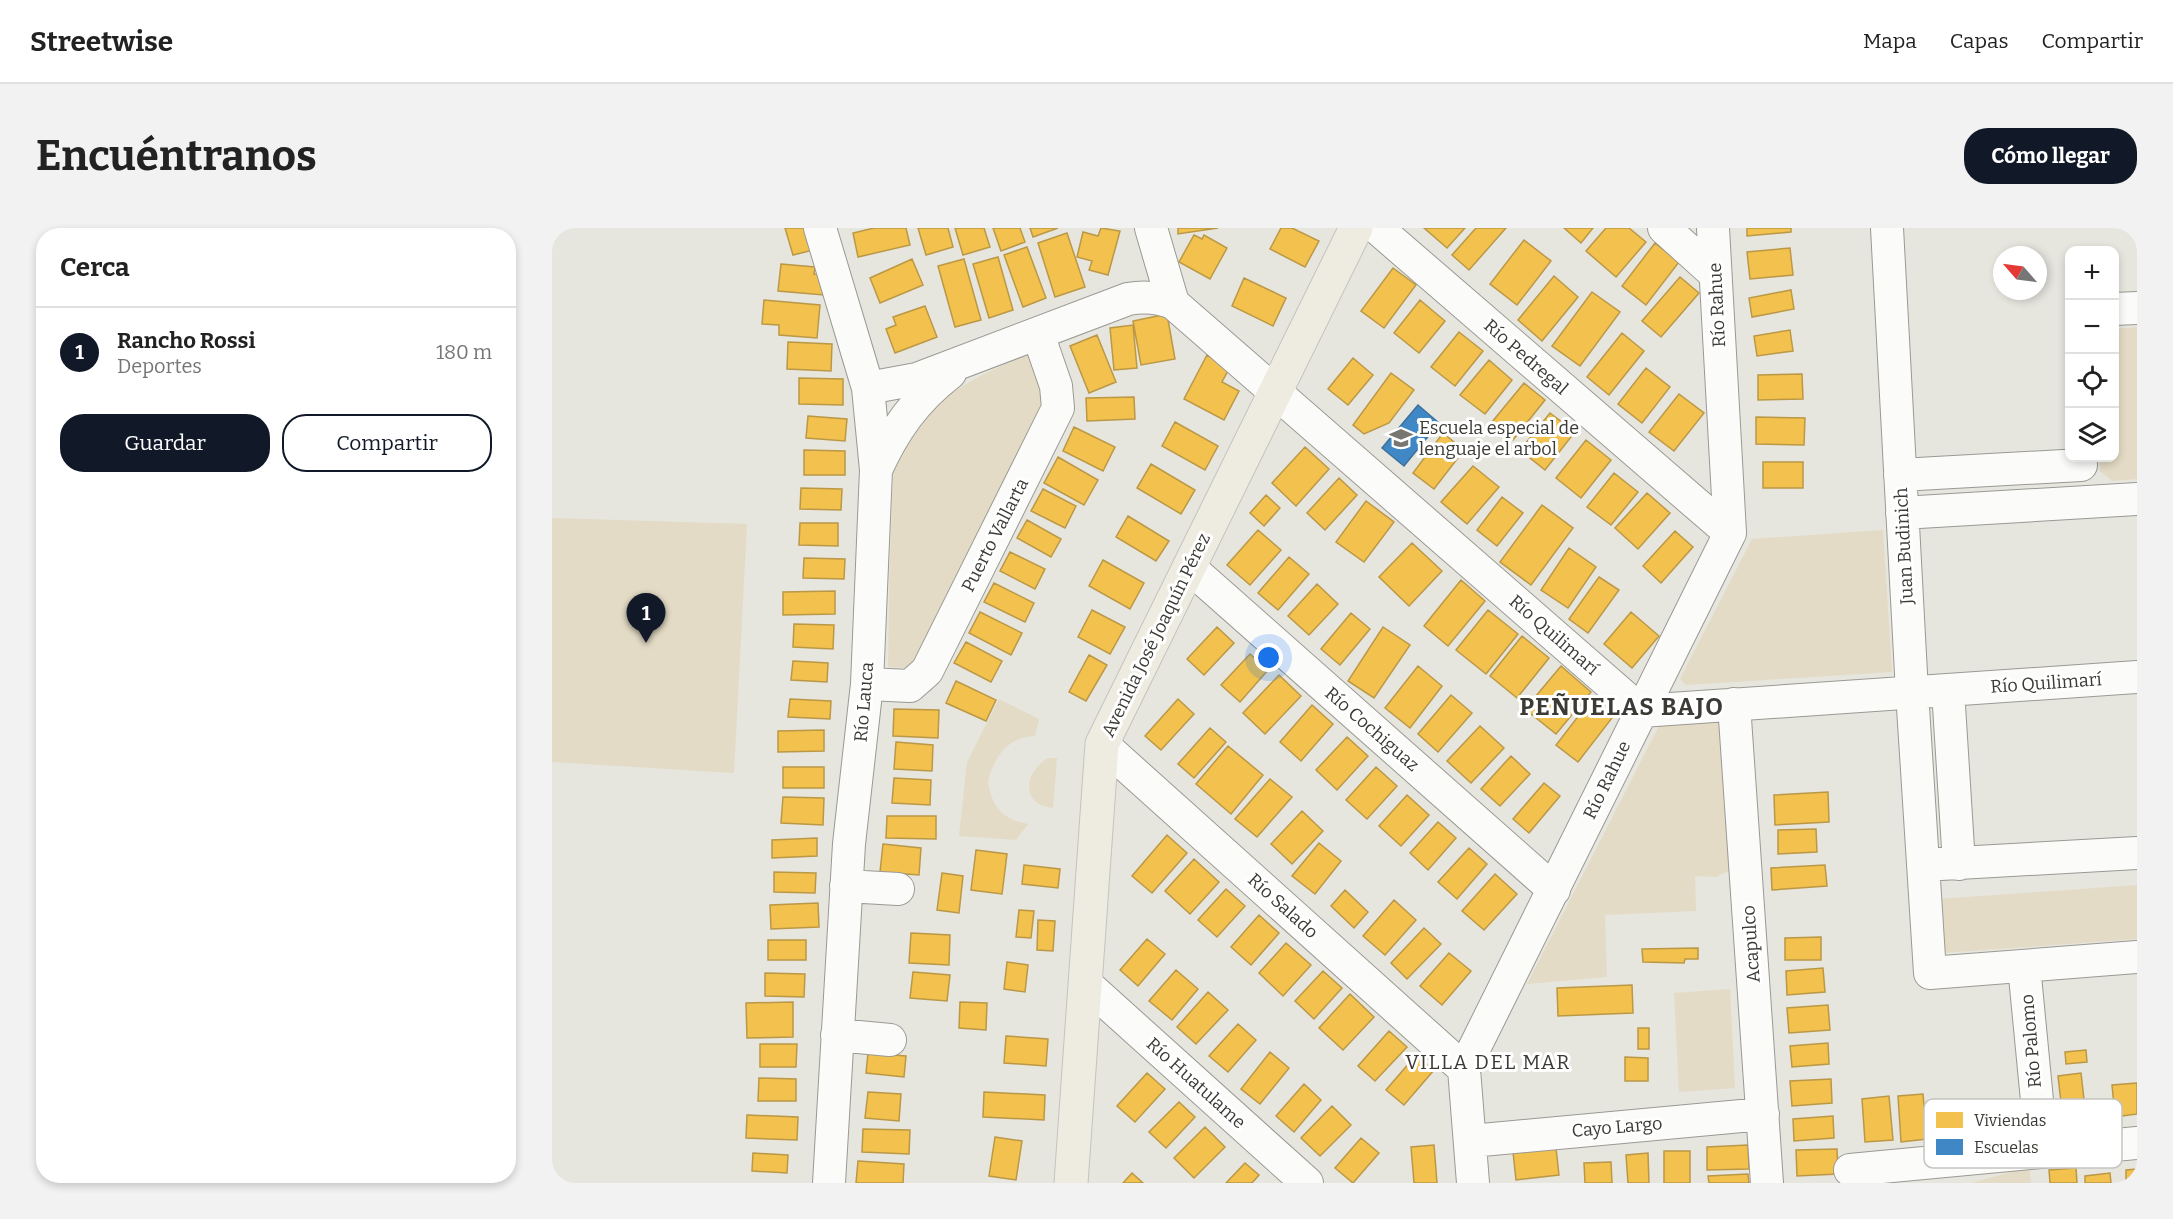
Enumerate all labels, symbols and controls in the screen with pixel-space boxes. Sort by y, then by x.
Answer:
text: Streetwise [30,25,173,58]
text: Mapa [1863,28,1917,54]
text: Capas [1950,28,2008,54]
text: Compartir [2041,28,2143,54]
button: Cómo llegar [1964,128,2137,184]
text: Encuéntranos [36,131,317,181]
north arrow [1993,246,2047,300]
map controls [2065,246,2119,462]
button: + [2065,246,2119,300]
text: Cerca [60,252,130,283]
street label: Río Rahue [1704,262,1730,348]
button: − [2065,300,2119,354]
street label: Río Pedregal [1479,315,1573,399]
text: Rancho Rossi [117,327,255,354]
text: 1 [75,340,84,364]
text: 180 m [436,340,492,364]
text: Deportes [117,354,202,378]
button: locate [2065,354,2119,408]
button: layers [2065,408,2119,462]
button: Guardar [60,414,270,472]
button: Compartir [282,414,492,472]
place label: Escuela especial de lenguaje el arbol [1419,417,1579,460]
school or university icon: Escuela especial de lenguaje el arbol [1388,425,1414,451]
street label: Puerto Vallarta [957,474,1033,596]
street label: Juan Budinich [1890,487,1918,606]
street label: Avenida José Joaquín Pérez [1097,530,1215,740]
street label: Río Quilimarí [1505,590,1604,680]
pin: 1 [626,594,665,643]
your location [1254,643,1283,672]
street label: Río Lauca [850,661,878,743]
street label: Río Quilimarí [1990,668,2103,698]
street label: Río Cochiguaz [1320,682,1424,776]
district label: PEÑUELAS BAJO [1520,692,1724,721]
street label: Río Rahue [1579,737,1635,823]
street label: Río Salado [1243,869,1323,943]
street label: Acapulco [1737,905,1765,983]
street label: Río Palomo [2016,993,2046,1089]
street label: Río Huatulame [1142,1033,1250,1133]
district label: VILLA DEL MAR [1405,1050,1571,1074]
legend [1924,1099,2122,1168]
text: Viviendas [1974,1111,2047,1130]
street label: Cayo Largo [1571,1112,1663,1142]
text: Escuelas [1974,1138,2039,1157]

